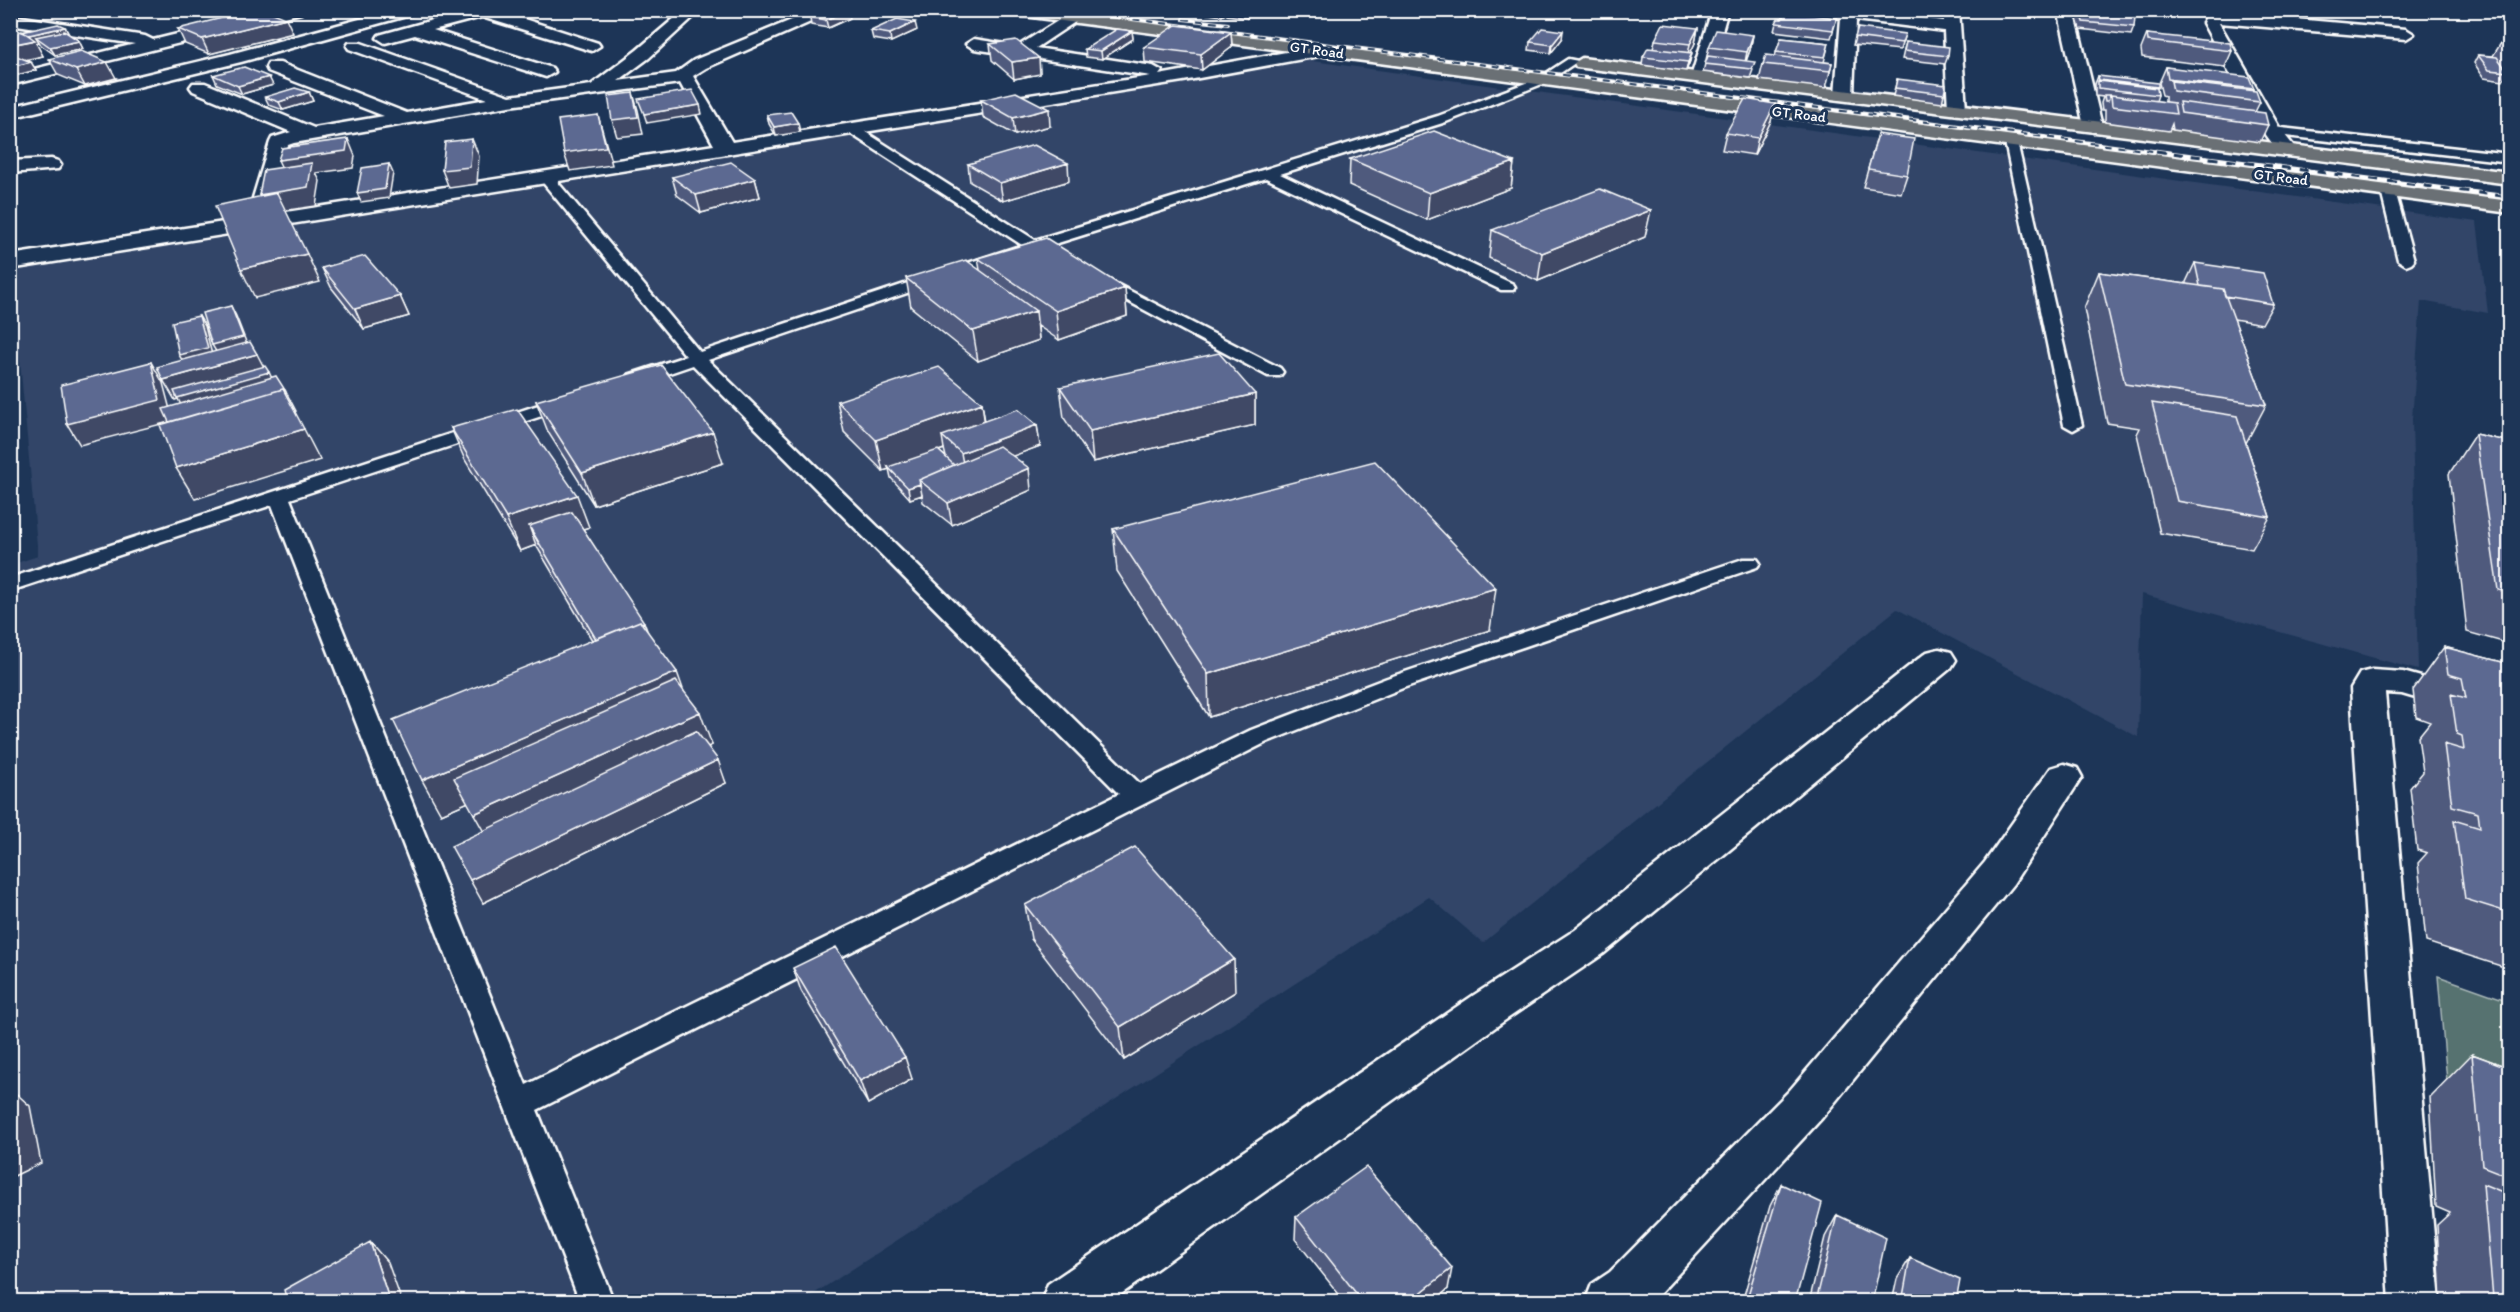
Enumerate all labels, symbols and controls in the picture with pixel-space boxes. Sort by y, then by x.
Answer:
street label: GT Road [1289,37,1346,63]
street label: GT Road [1771,102,1828,126]
street label: GT Road [2253,165,2310,189]

